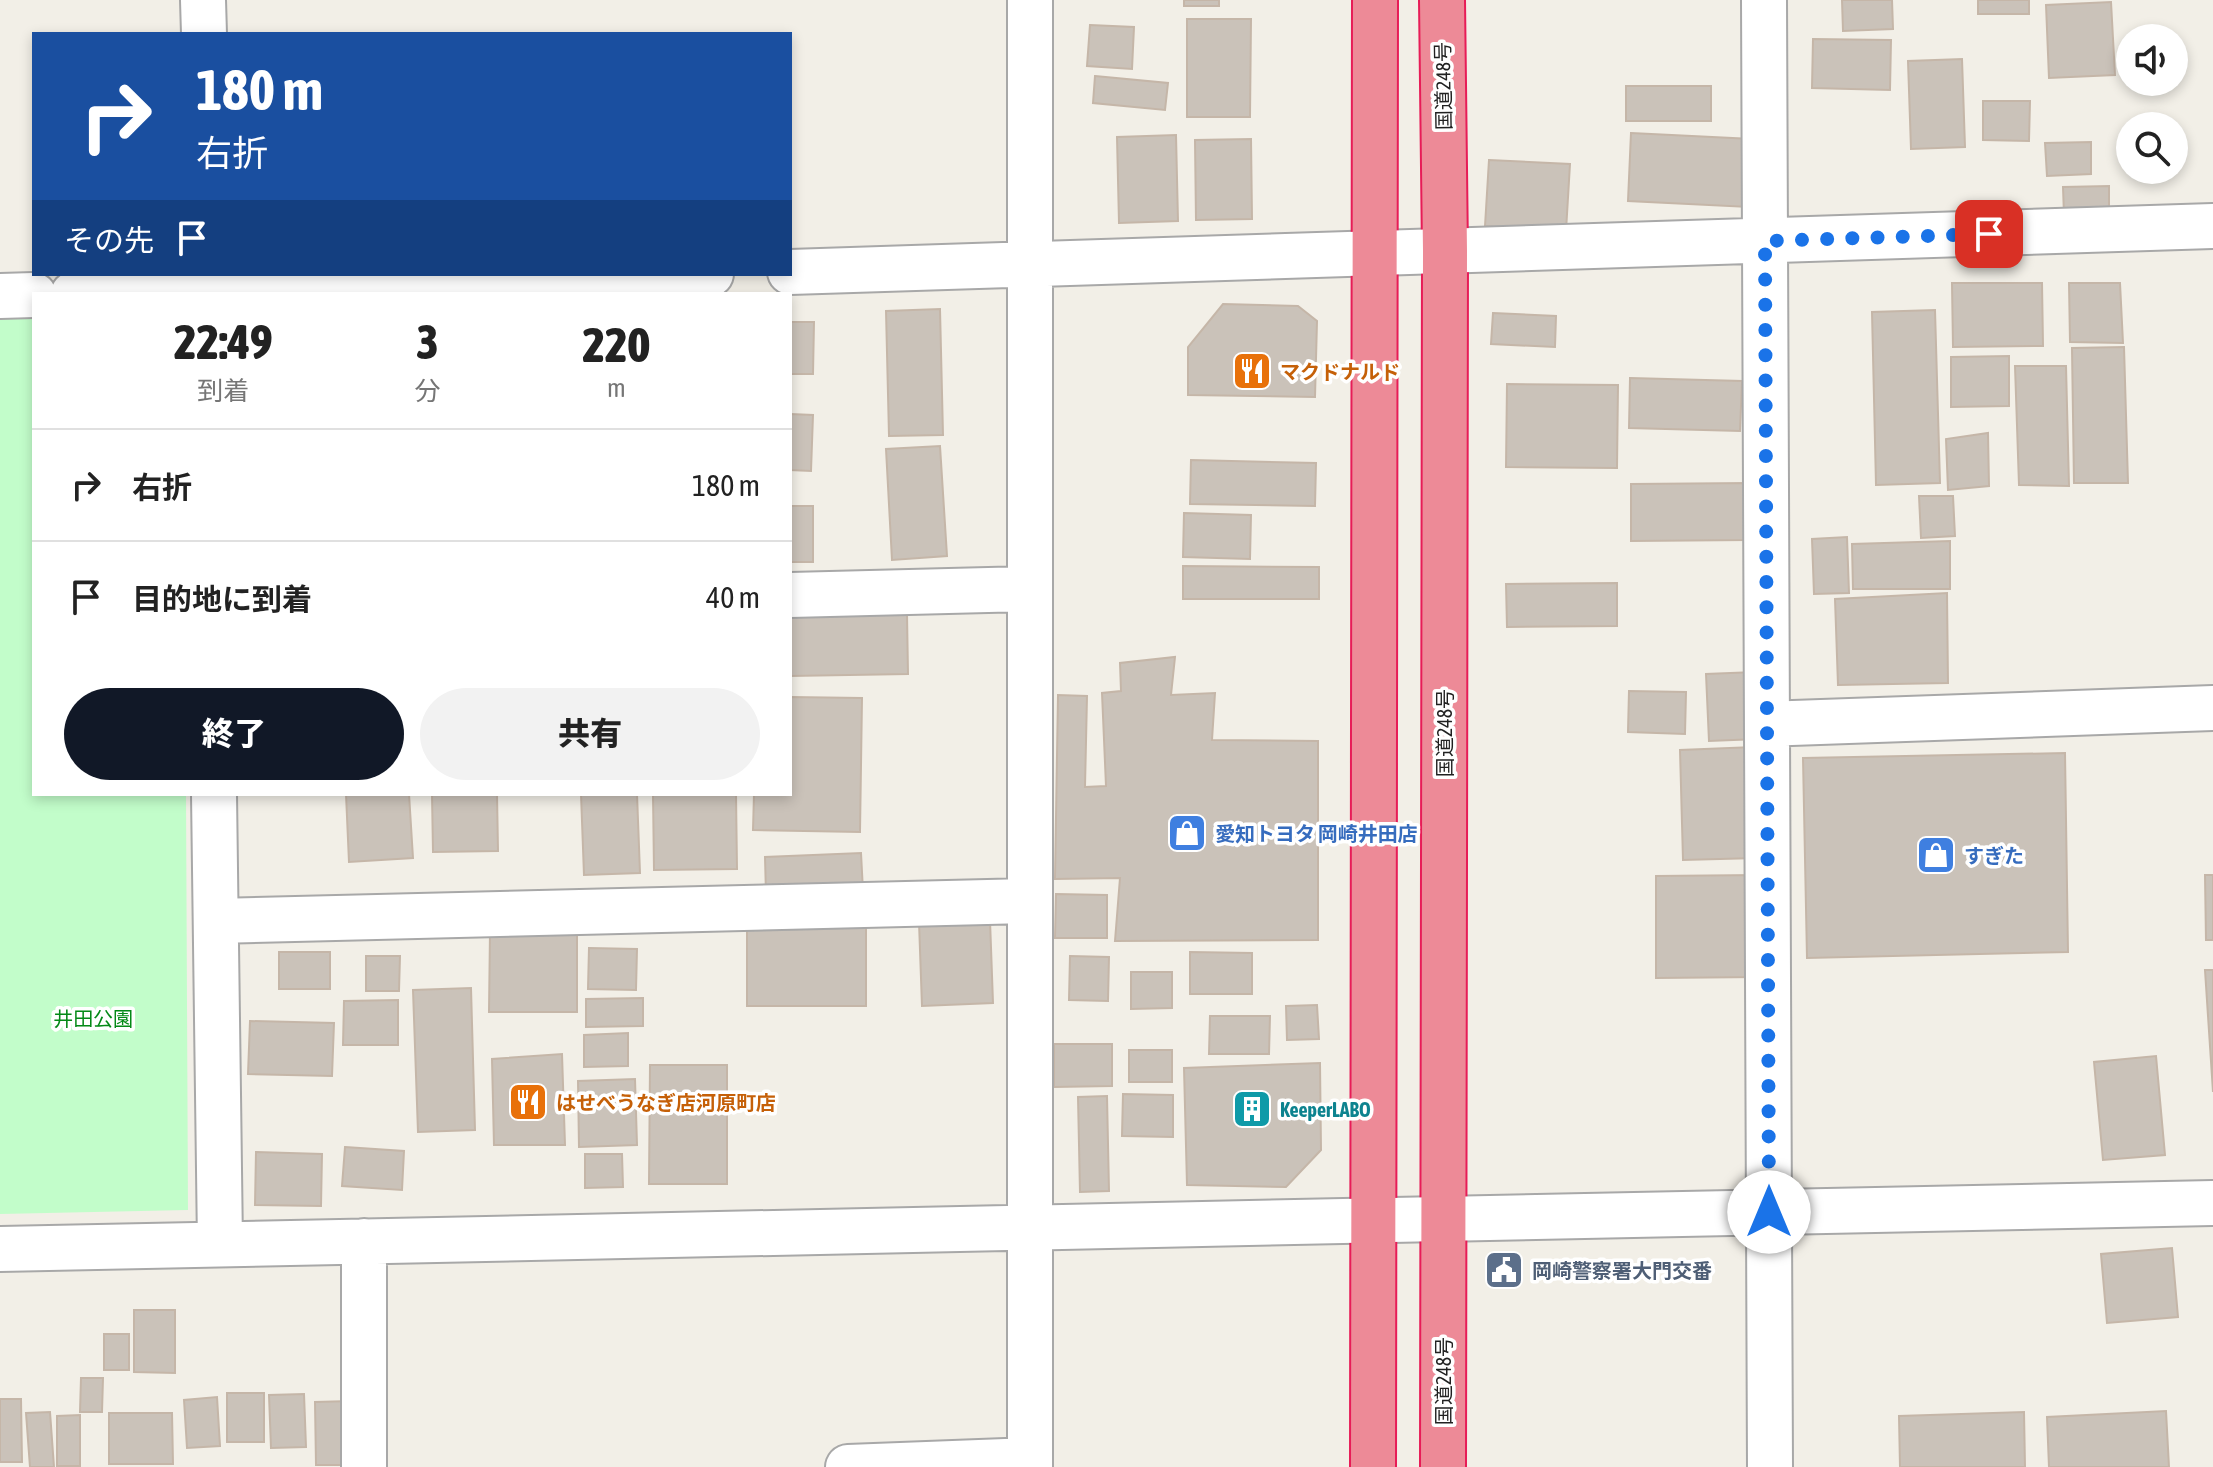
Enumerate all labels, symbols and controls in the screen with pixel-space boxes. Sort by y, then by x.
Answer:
map controls [2116,24,2188,184]
button: sound [2116,24,2188,96]
street label: 国道248号 [1431,42,1455,130]
text: 180 m [196,58,323,122]
icon: right [64,64,168,168]
button: search [2116,112,2188,184]
text: 右折 [196,132,268,174]
pin [1955,200,2023,268]
icon: arrive [1967,212,2011,256]
icon: arrive [170,216,214,260]
text: その先 [64,223,154,257]
text: 22:49 [174,314,273,369]
text: 3 [416,314,439,369]
text: 220 [582,317,650,372]
restaurant icon: マクドナルド [1231,350,1273,392]
place label: マクドナルド [1280,360,1400,383]
text: m [607,373,626,403]
text: 到着 [197,376,249,406]
text: 分 [415,376,441,406]
icon: right [64,463,108,507]
text: 180 m [692,468,760,502]
text: 右折 [132,470,192,504]
icon: arrive [64,575,108,619]
text: 40 m [706,580,760,614]
text: 目的地に到着 [132,582,312,616]
button: 終了 [64,688,404,780]
button: 共有 [420,688,760,780]
street label: 国道248号 [1433,689,1456,777]
shop icon: 愛知トヨタ 岡崎井田店 [1166,812,1208,854]
place label: 愛知トヨタ 岡崎井田店 [1215,822,1418,845]
shop icon: すぎた [1915,834,1957,876]
place label: すぎた [1964,844,2024,867]
park label: 井田公園 [53,1007,133,1030]
restaurant icon: はせべうなぎ店河原町店 [507,1081,549,1123]
building icon: KeeperLABO [1231,1088,1273,1130]
place label: はせべうなぎ店河原町店 [556,1091,776,1114]
place label: KeeperLABO [1280,1098,1371,1121]
position arrow [1727,1170,1811,1254]
public building icon: 岡崎警察署大門交番 [1483,1249,1525,1291]
place label: 岡崎警察署大門交番 [1532,1259,1712,1282]
street label: 国道248号 [1432,1337,1455,1425]

